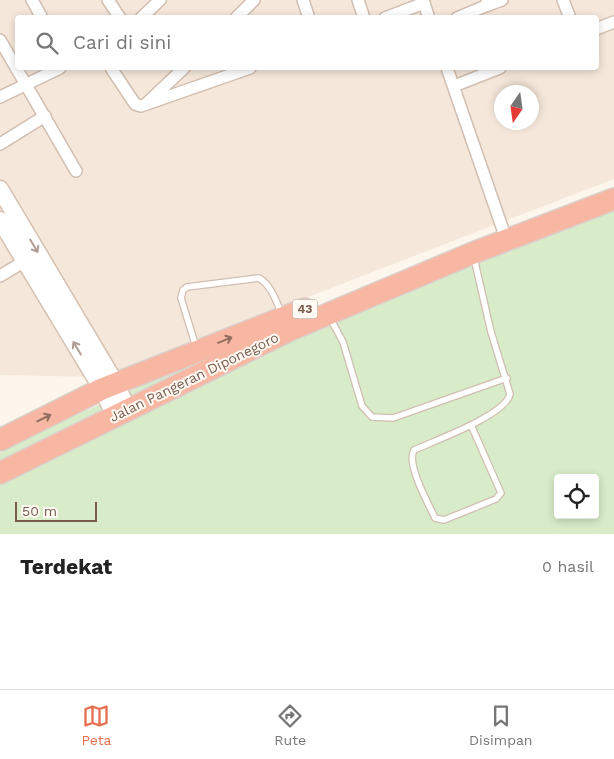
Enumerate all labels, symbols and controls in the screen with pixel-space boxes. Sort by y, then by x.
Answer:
search box [15,15,599,70]
icon: search [33,29,61,57]
text: Cari di sini [73,31,171,54]
north arrow [494,85,539,130]
one-way arrow [29,239,39,253]
road number: 43 [292,300,318,318]
street label: Jalan Pangeran Diponegoro [107,329,281,425]
one-way arrow [217,335,232,345]
one-way arrow [72,341,82,355]
one-way arrow [36,413,51,423]
map controls [554,474,599,519]
button: locate [554,474,599,519]
scale bar [15,499,98,522]
text: 50 m [22,503,57,519]
text: Terdekat [20,554,112,579]
text: 0 hasil [542,557,594,576]
tab: Peta [81,702,112,748]
tab: Rute [274,702,306,748]
tab: Disimpan [469,702,533,748]

